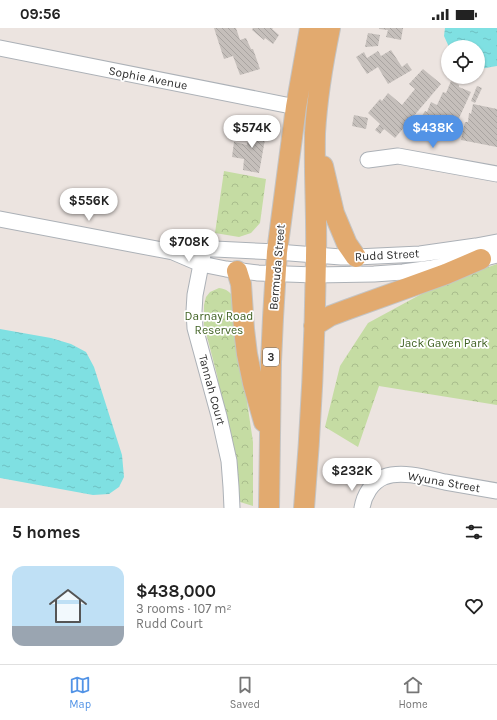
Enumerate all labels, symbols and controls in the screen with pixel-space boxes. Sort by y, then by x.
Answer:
text: 09:56 [20,5,61,23]
map controls [441,40,485,84]
button: locate [441,40,485,84]
street label: Sophie Avenue [107,63,189,93]
pin: $574K [224,115,280,149]
pin: $438K [405,115,461,149]
text: $574K [232,120,272,135]
text: $438K [412,120,454,135]
pin: $556K [61,188,117,222]
text: $556K [69,193,109,208]
street label: Bermuda Street [266,223,288,310]
pin: $708K [161,229,217,263]
text: $708K [169,234,209,249]
street label: Rudd Street [354,246,420,264]
park label: Darnay Road Reserves [185,309,253,337]
park label: Jack Gaven Park [400,336,488,350]
road number: 3 [263,348,279,366]
street label: Tannah Court [196,353,228,427]
pin: $232K [324,458,380,492]
text: $232K [331,463,373,478]
street label: Wyuna Street [407,469,482,495]
icon: filters [463,521,485,543]
text: 5 homes [12,522,81,542]
text: $438,000 [136,581,216,601]
icon: home [44,582,92,630]
icon: heart [463,595,485,617]
text: 3 rooms · 107 m² [136,601,232,616]
text: Rudd Court [136,616,203,631]
tab: Map [69,674,91,711]
tab: Saved [230,674,260,711]
tab: Home [398,674,428,711]

